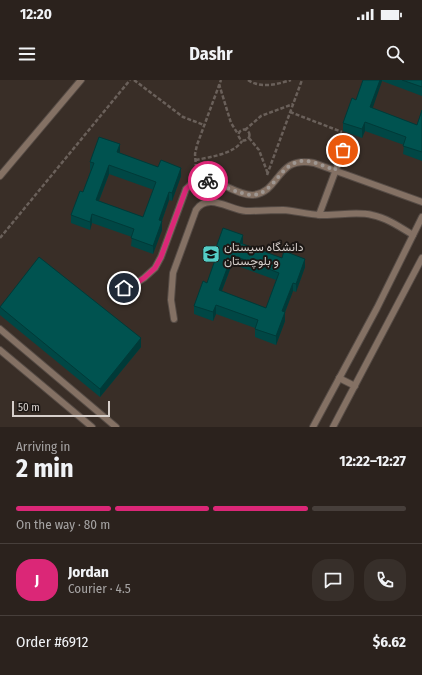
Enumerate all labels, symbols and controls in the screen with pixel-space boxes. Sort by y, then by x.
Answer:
text: 12:20 [20,5,52,23]
icon: menu [16,43,38,65]
text: Dashr [189,43,233,65]
icon: search [384,43,406,65]
pin [326,133,360,167]
icon: bag [332,139,354,161]
courier [188,161,228,201]
icon: bike [197,170,219,192]
place label: دانشگاه سیستان و بلوچستان [224,240,304,269]
school or university icon: دانشگاه سیستان و بلوچستان [201,244,221,264]
pin [107,271,141,305]
icon: home [113,277,135,299]
scale bar [12,399,110,418]
text: 50 m [18,401,40,414]
text: Arriving in [16,439,70,454]
text: 12:22–12:27 [339,452,406,470]
text: 2 min [16,453,74,484]
text: On the way · 80 m [16,517,110,532]
button: chat [312,559,354,601]
button: phone [364,559,406,601]
text: Jordan [68,563,109,581]
text: J [35,571,39,589]
text: Courier · 4.5 [68,581,131,596]
text: Order #6912 [16,633,88,651]
text: $6.62 [373,633,406,651]

